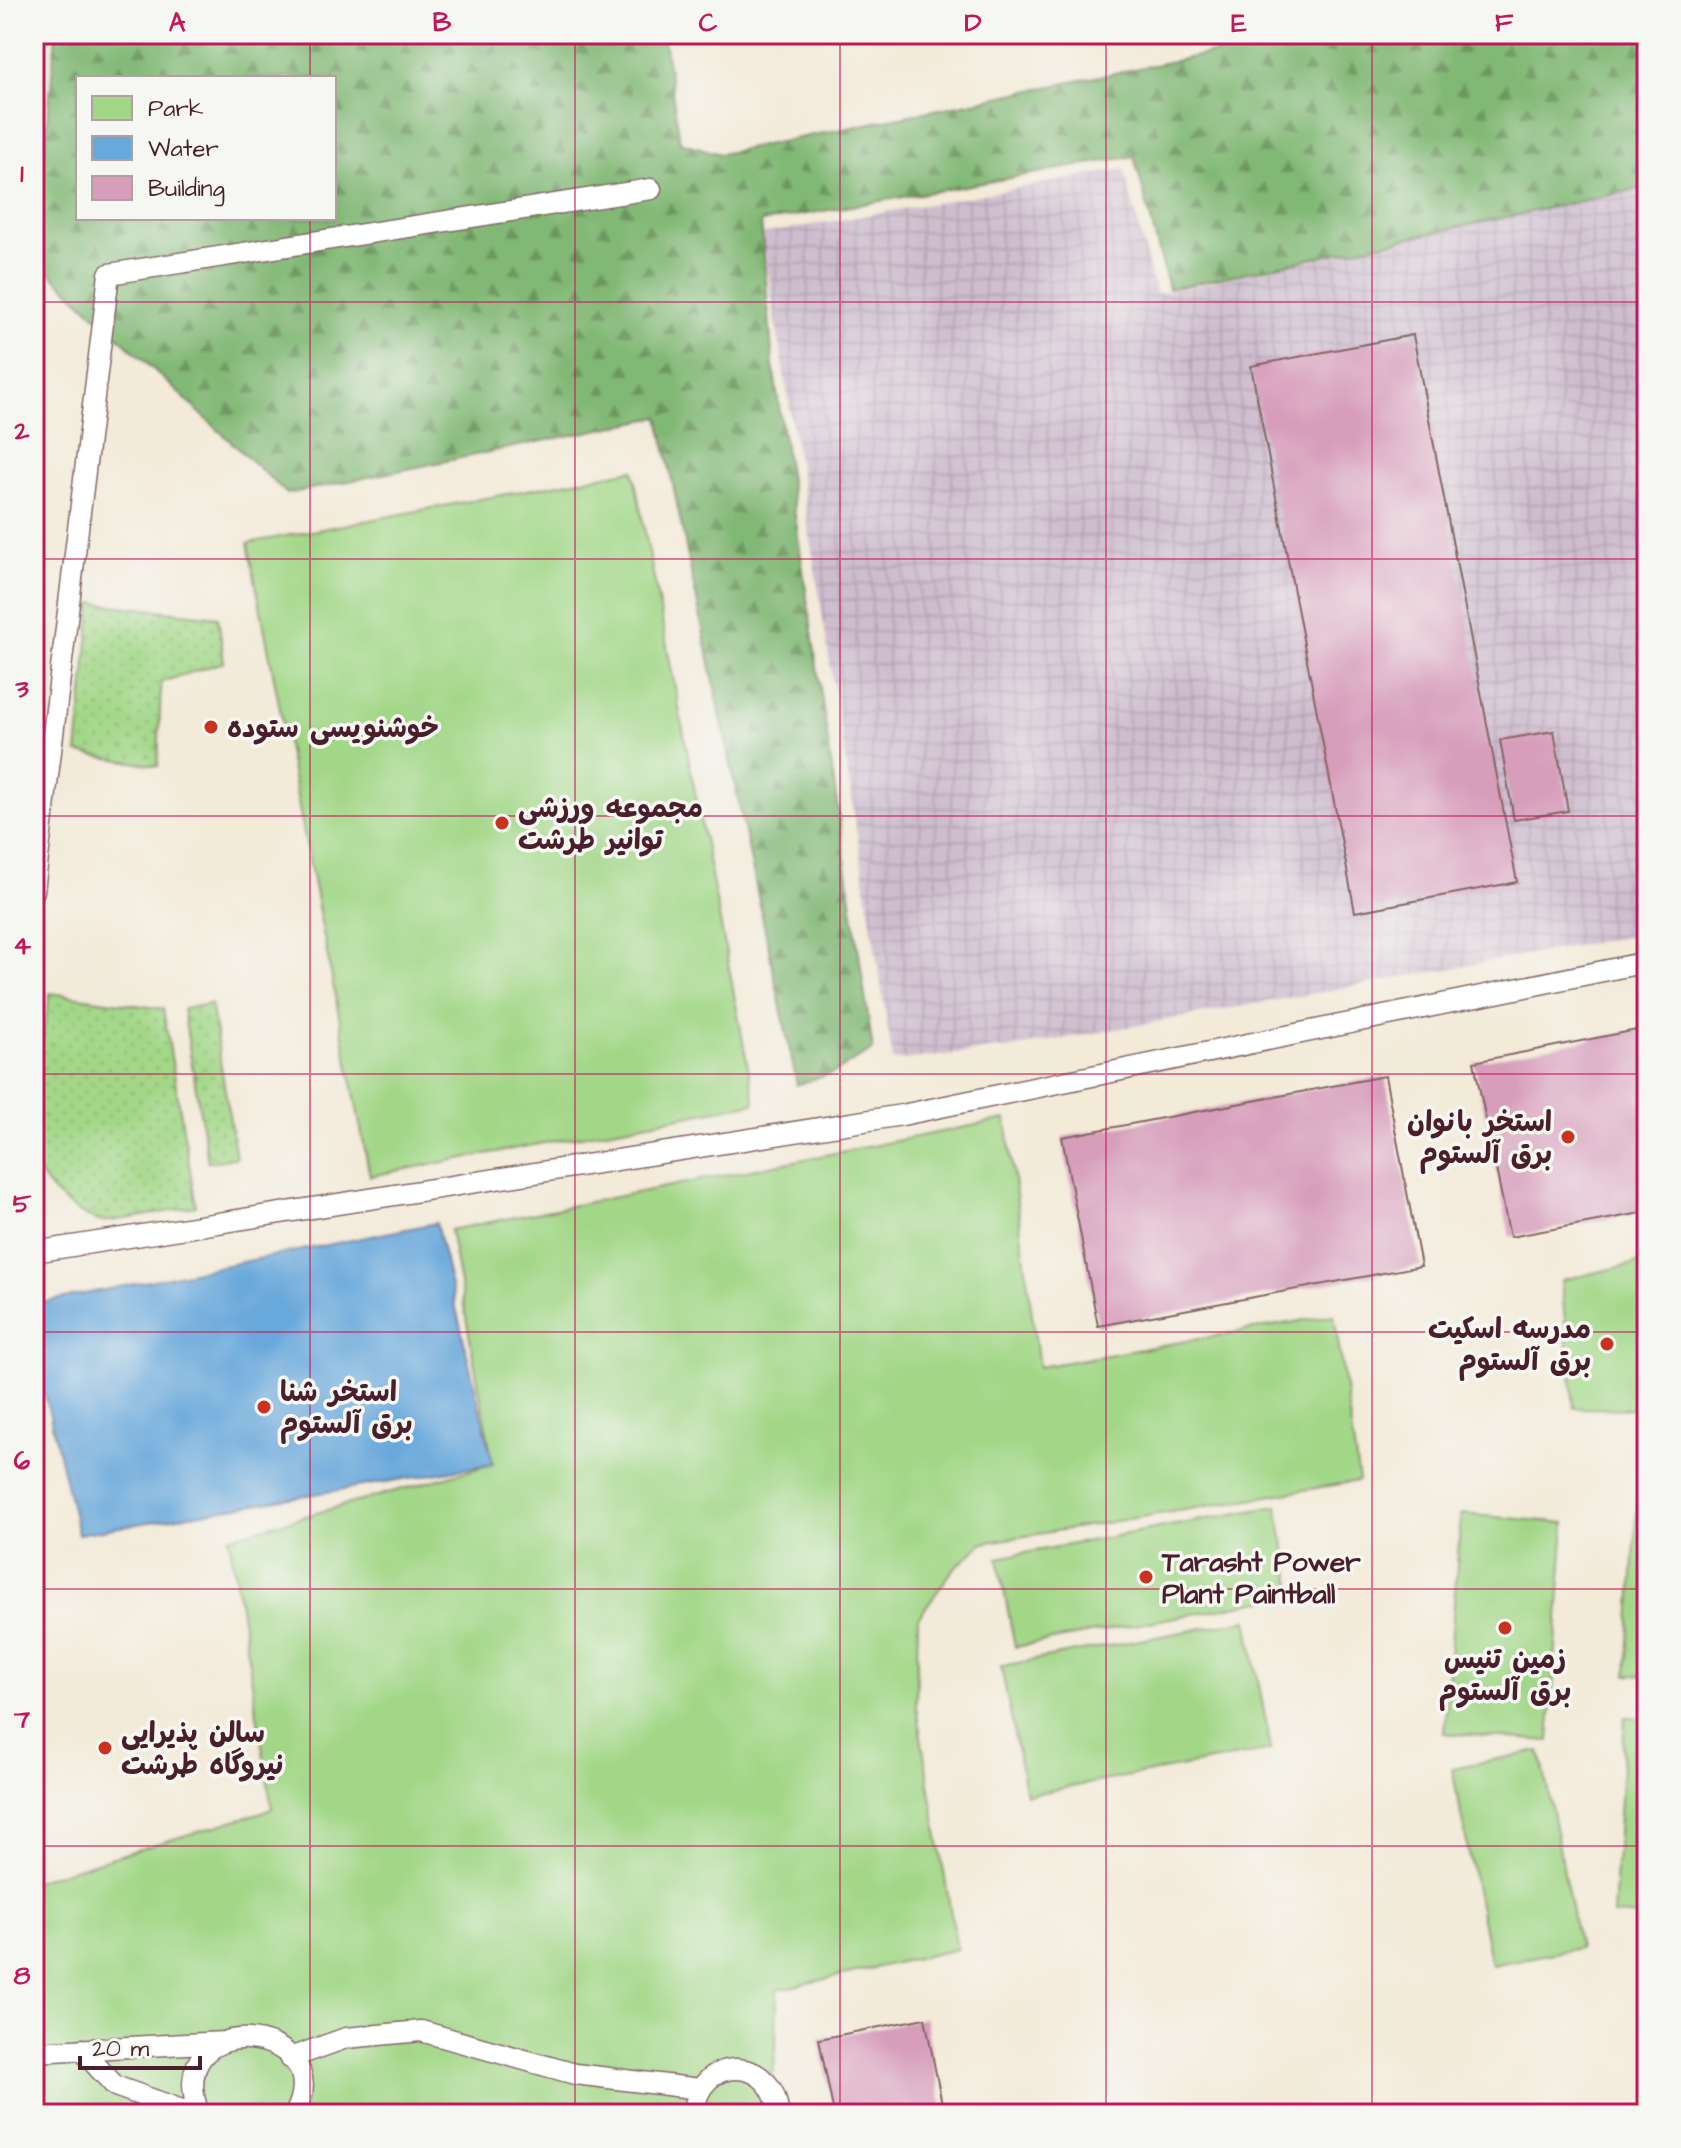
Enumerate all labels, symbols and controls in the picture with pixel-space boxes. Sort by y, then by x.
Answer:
text: A [169,5,186,41]
text: B [433,5,452,41]
text: C [699,5,718,41]
text: D [965,5,982,41]
text: E [1231,5,1247,41]
text: F [1495,5,1514,41]
legend [76,76,336,220]
text: Park [148,92,204,126]
text: Water [148,132,219,166]
text: 1 [20,156,24,192]
text: Building [148,172,225,207]
text: 2 [14,413,30,449]
text: 3 [14,671,29,707]
place label: خوشنویسی ستوده [227,709,439,748]
marker: خوشنویسی ستوده [202,718,220,736]
place label: مجموعه ورزشی توانیر طرشت [518,789,703,860]
marker: مجموعه ورزشی توانیر طرشت [493,814,511,832]
text: 4 [13,928,31,964]
place label: استخر بانوان برق آلستوم [1407,1103,1552,1174]
marker: استخر بانوان برق آلستوم [1559,1128,1577,1146]
text: 5 [13,1186,32,1222]
place label: مدرسه اسکیت برق آلستوم [1428,1310,1591,1381]
marker: مدرسه اسکیت برق آلستوم [1598,1335,1616,1353]
place label: استخر شنا برق آلستوم [280,1373,413,1444]
marker: استخر شنا برق آلستوم [255,1398,273,1416]
text: 6 [14,1443,31,1479]
place label: Tarasht Power Plant Paintball [1161,1543,1361,1614]
marker: Tarasht Power Plant Paintball [1137,1568,1155,1586]
marker: زمین تنیس برق آلستوم [1496,1619,1514,1637]
place label: زمین تنیس برق آلستوم [1439,1640,1571,1711]
text: 7 [13,1701,30,1737]
place label: سالن پذیرایی نیروگاه طرشت [121,1714,283,1785]
marker: سالن پذیرایی نیروگاه طرشت [96,1739,114,1757]
text: 8 [14,1958,31,1994]
scale bar [80,2020,200,2070]
text: 20 m [92,2032,149,2066]

